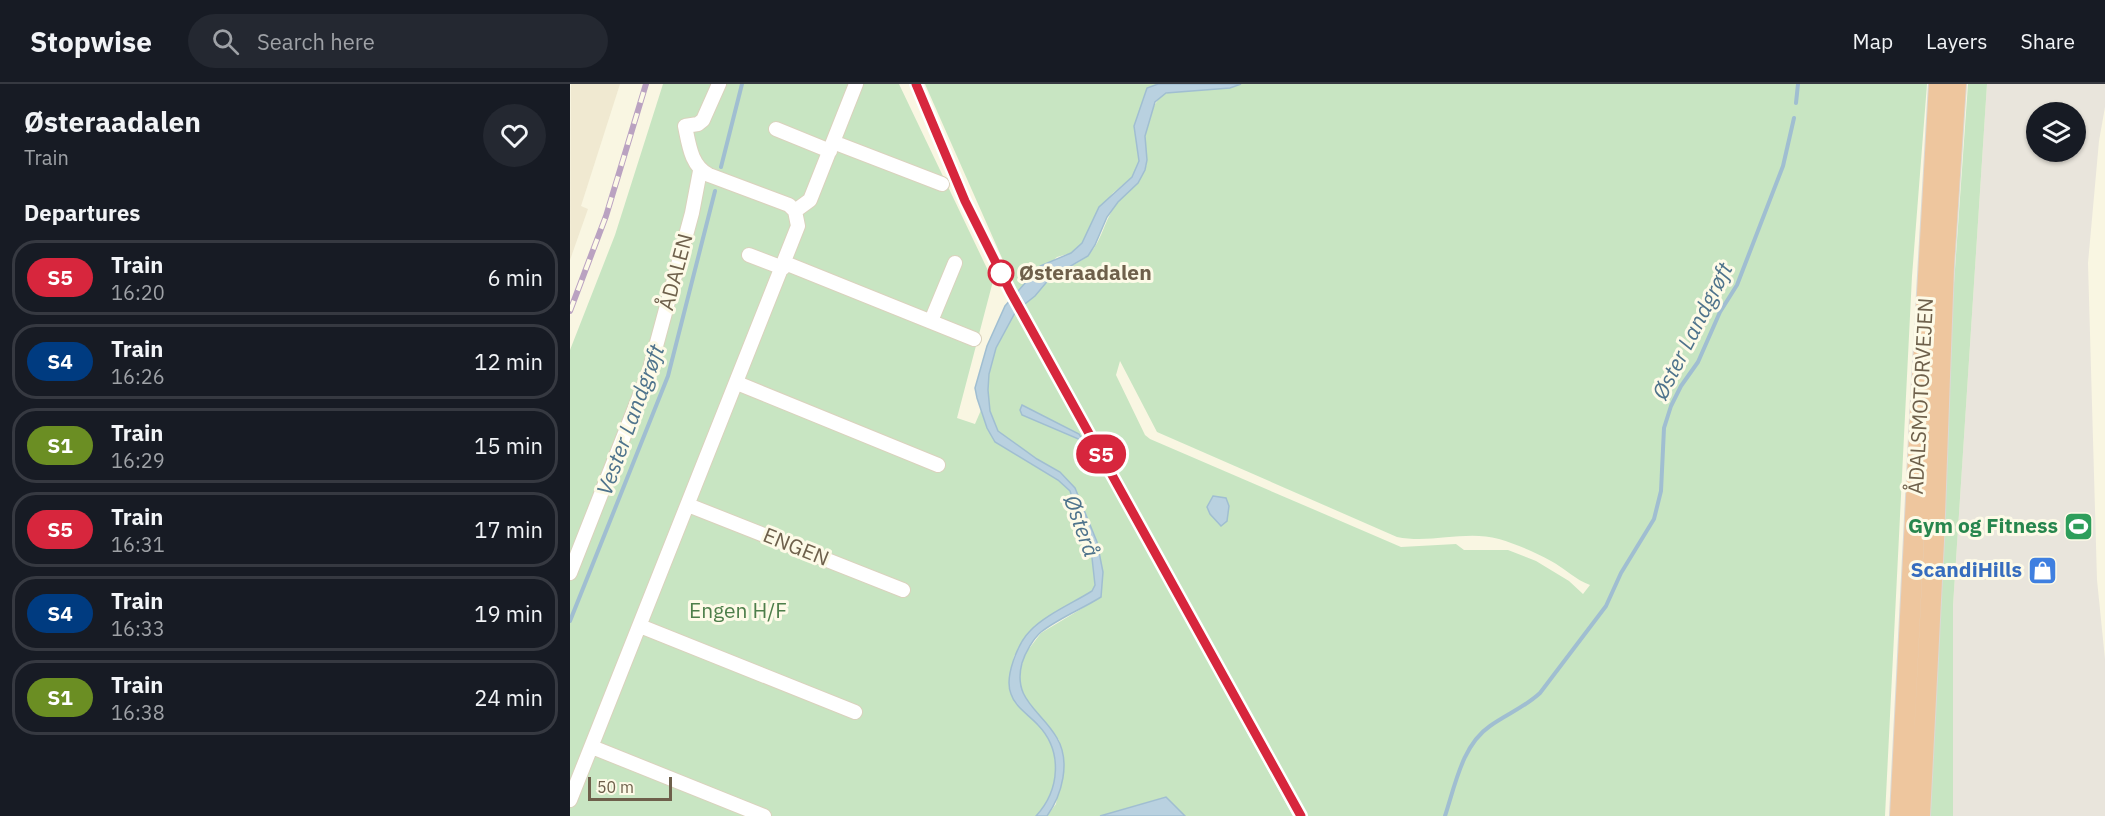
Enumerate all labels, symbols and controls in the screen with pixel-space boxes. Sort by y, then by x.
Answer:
search box [188,14,608,68]
text: Stopwise [30,23,152,60]
icon: search [209,25,242,58]
text: Search here [257,27,375,56]
text: Map [1853,27,1893,55]
text: Layers [1926,27,1988,55]
text: Share [2021,27,2075,55]
map controls [2026,102,2086,162]
button: layers [2026,102,2086,162]
text: Østeraadalen [24,103,201,140]
button: heart [483,104,546,167]
text: Train [24,144,69,171]
text: Departures [24,198,140,227]
street label: ÅDALEN [651,230,699,313]
text: Train [111,250,163,279]
water label: Øster Landgrøft [1645,257,1739,404]
place label: Østeraadalen [1019,258,1152,286]
marker: Østeraadalen [988,260,1014,286]
text: S5 [47,263,73,291]
text: 6 min [487,263,543,292]
text: 16:20 [111,279,165,306]
street label: ÅDALSMOTORVEJEN [1901,297,1939,495]
text: Train [111,334,163,363]
water label: Vester Landgrøft [589,340,671,499]
text: S4 [47,347,73,375]
text: 12 min [474,347,543,376]
text: 16:26 [111,363,165,390]
text: Train [111,418,163,447]
text: S1 [47,431,73,459]
text: 15 min [474,431,543,460]
line badge: S5 [1074,434,1128,473]
text: S5 [1088,440,1114,468]
text: 16:29 [111,447,165,474]
water label: Østerå [1058,491,1107,561]
text: Train [111,502,163,531]
sports icon: Gym og Fitness [2063,510,2095,542]
place label: Gym og Fitness [1908,511,2058,539]
text: S5 [47,515,73,543]
text: 17 min [474,515,543,544]
street label: ENGEN [759,520,834,572]
text: 16:31 [111,531,165,558]
shop icon: ScandiHills [2027,554,2059,586]
place label: ScandiHills [1910,555,2022,583]
text: Train [111,586,163,615]
park label: Engen H/F [689,596,787,624]
text: S4 [47,599,73,627]
text: 19 min [474,599,543,628]
text: 16:33 [111,615,165,642]
text: Train [111,670,163,699]
text: S1 [47,683,73,711]
text: 24 min [474,683,543,712]
text: 16:38 [111,699,165,726]
scale bar [588,774,672,802]
text: 50 m [597,777,634,797]

